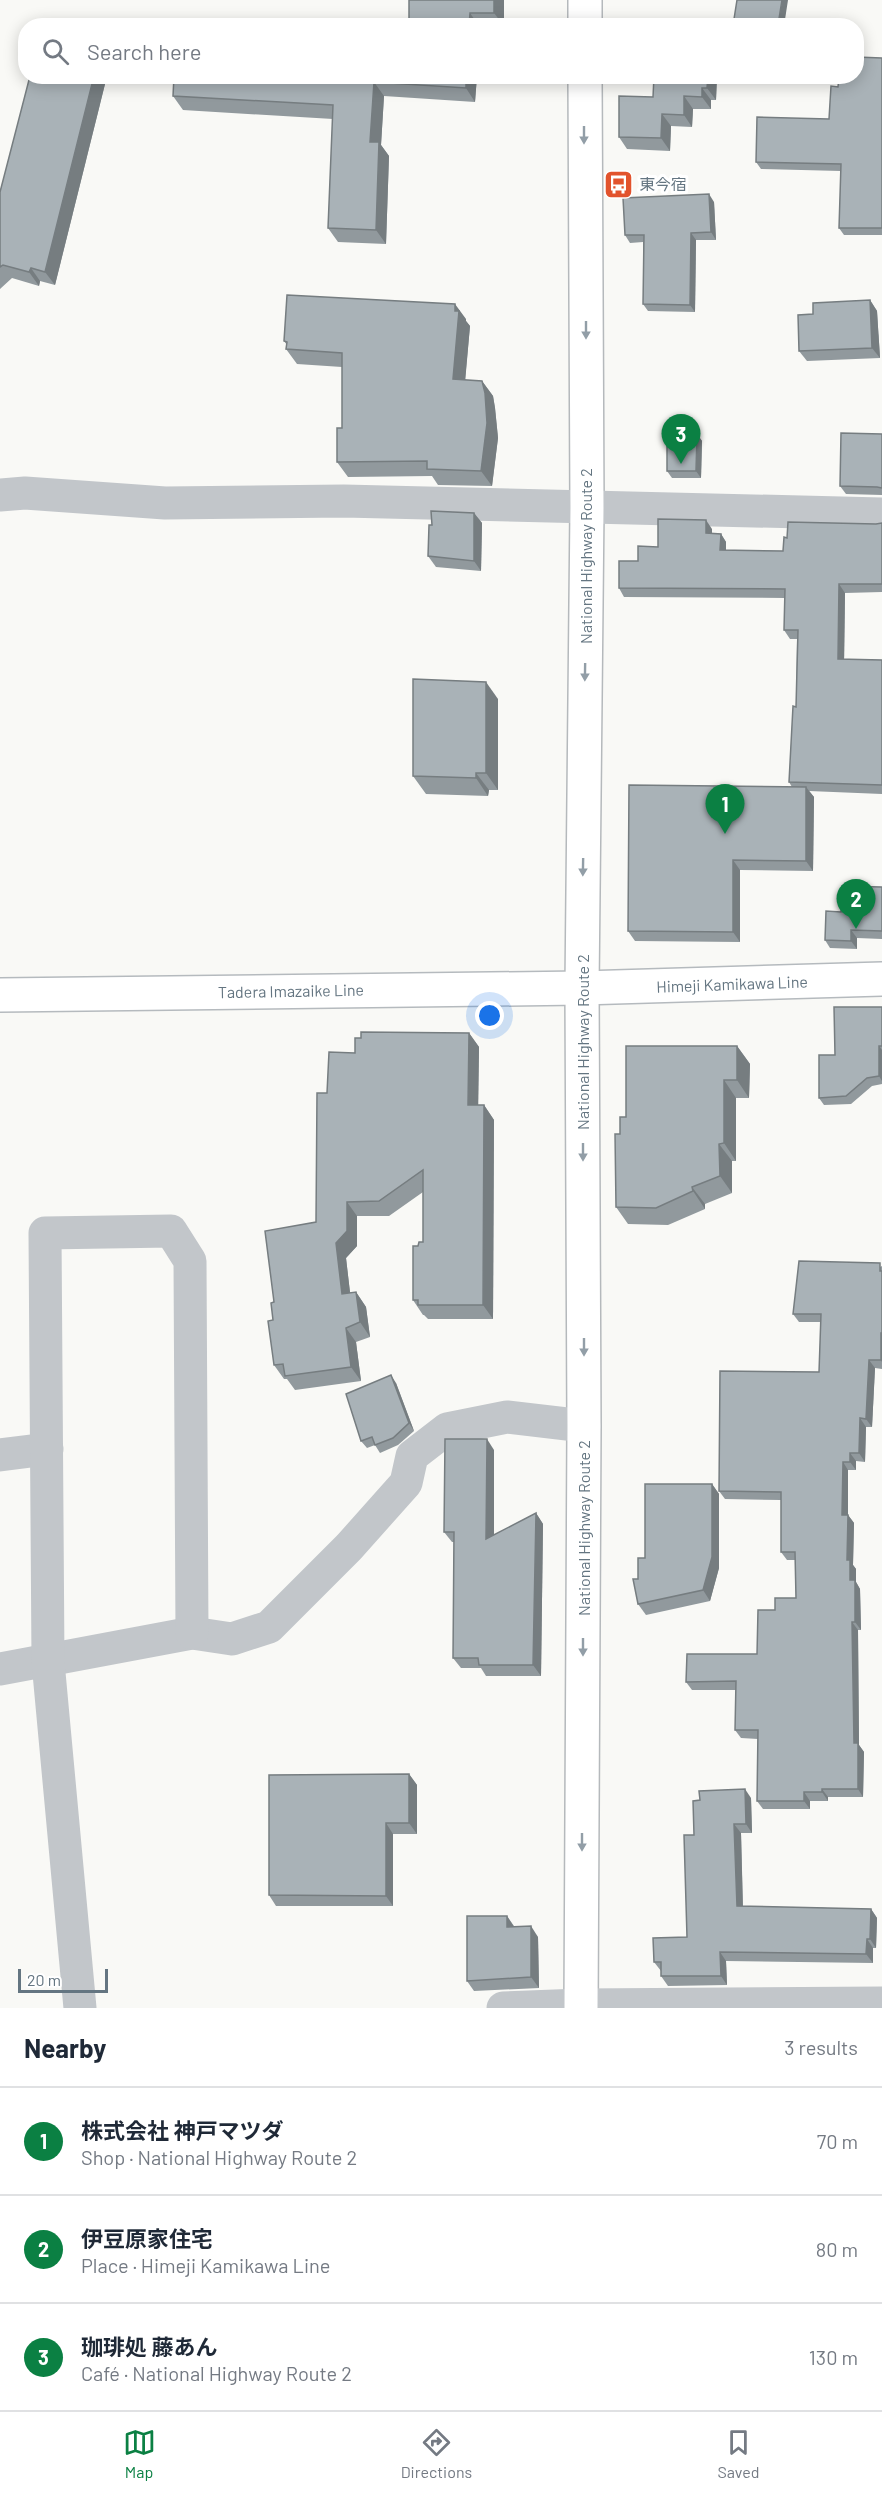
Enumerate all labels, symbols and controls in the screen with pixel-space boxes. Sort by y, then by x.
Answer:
search box [18,18,864,84]
icon: search [39,35,72,68]
text: Search here [87,38,201,64]
one-way arrow [580,125,589,144]
bus stop icon: 東今宿 [602,168,634,200]
place label: 東今宿 [639,174,687,193]
one-way arrow [581,320,591,339]
pin: 3 [662,414,700,464]
street label: National Highway Route 2 [576,468,595,644]
one-way arrow [580,662,590,681]
pin: 1 [706,784,744,834]
one-way arrow [578,857,588,876]
pin: 2 [836,880,876,929]
street label: National Highway Route 2 [573,954,592,1130]
street label: Himeji Kamikawa Line [656,971,808,996]
street label: Tadera Imazaike Line [218,980,364,1001]
your location [475,1001,504,1030]
one-way arrow [578,1142,588,1161]
one-way arrow [579,1337,589,1356]
street label: National Highway Route 2 [574,1440,593,1616]
one-way arrow [578,1637,588,1656]
one-way arrow [577,1832,587,1851]
scale bar [18,1966,108,1994]
text: 20 m [27,1970,61,1989]
text: Nearby [24,2032,106,2063]
text: 3 results [784,2035,858,2059]
text: 株式会社 神戸マツダ [81,2117,283,2143]
text: 1 [40,2129,47,2153]
text: 70 m [817,2129,858,2153]
text: Shop · National Highway Route 2 [81,2145,357,2169]
text: 伊豆原家住宅 [81,2225,213,2251]
text: 2 [38,2237,49,2261]
text: 80 m [816,2237,858,2261]
text: Place · Himeji Kamikawa Line [81,2253,330,2277]
text: 珈琲処 藤あん [81,2333,217,2359]
text: 3 [38,2345,49,2369]
text: 130 m [809,2345,858,2369]
text: Café · National Highway Route 2 [81,2361,352,2385]
tab: Map [123,2426,156,2481]
tab: Directions [401,2426,472,2481]
tab: Saved [717,2426,759,2481]

